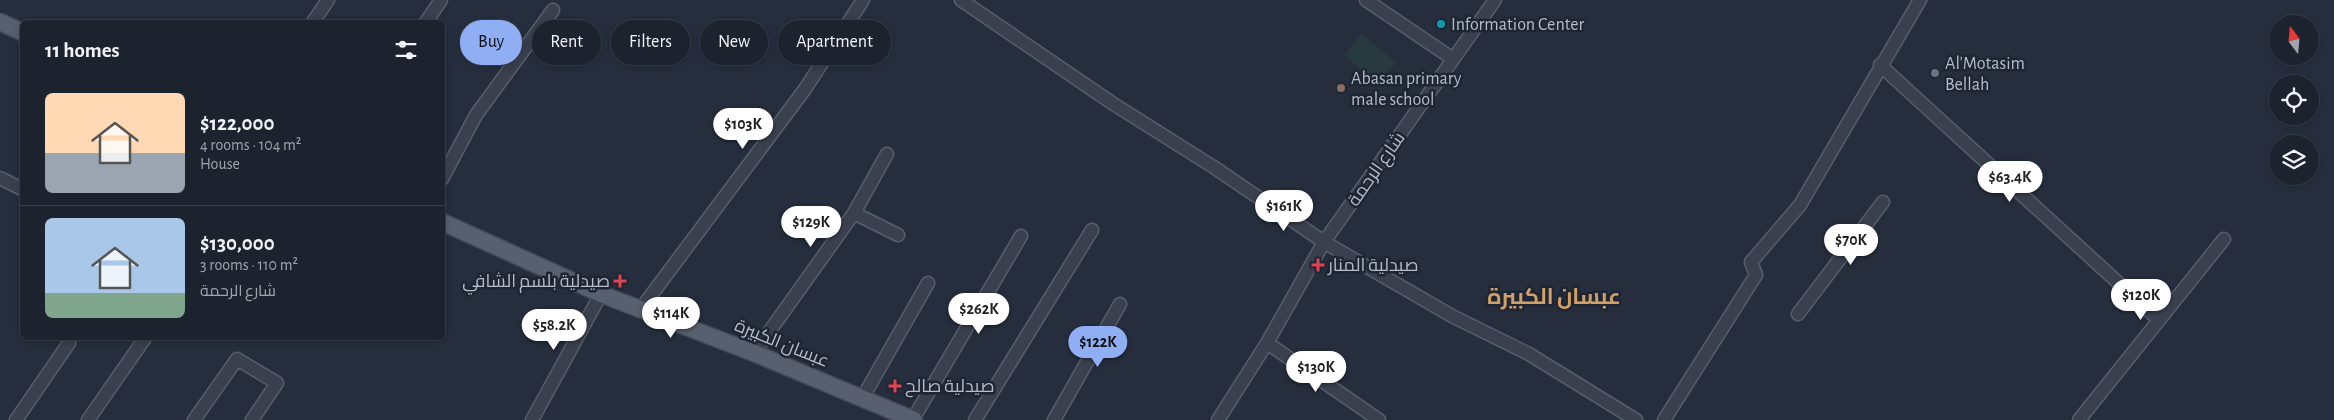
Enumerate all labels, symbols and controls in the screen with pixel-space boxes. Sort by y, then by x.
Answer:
north arrow [2269,15,2319,65]
map controls [2269,15,2319,185]
place label: Information Center [1451,16,1584,34]
marker: Information Center [1435,18,1447,30]
chip: Buy [460,20,522,65]
chip: Rent [532,20,601,65]
chip: Filters [611,20,690,65]
chip: New [700,20,768,65]
chip: Apartment [778,20,891,65]
icon: filters [392,36,420,64]
text: 11 homes [45,40,120,61]
place label: Al'Motasim Bellah [1945,55,2025,94]
marker: Al'Motasim Bellah [1929,67,1941,79]
place label: Abasan primary male school [1351,70,1462,109]
button: locate [2269,75,2319,125]
marker: Abasan primary male school [1335,82,1347,94]
pin: $103K [708,108,778,150]
icon: home [85,113,145,173]
text: $122,000 [200,113,274,134]
text: $103K [724,116,762,132]
street label: شارع الرحمة [1344,129,1410,211]
button: layers [2269,135,2319,185]
text: 4 rooms · 104 m² [200,137,301,153]
text: House [200,156,240,172]
pin: $63.4K [1969,160,2051,203]
text: $63.4K [1989,169,2031,185]
pin: $161K [1249,190,1319,232]
text: $161K [1266,198,1302,214]
pin: $129K [776,206,846,248]
text: $129K [792,214,830,230]
pin: $70K [1821,224,1881,266]
text: $70K [1835,232,1867,248]
text: $130,000 [200,233,275,254]
icon: home [85,238,145,298]
text: 3 rooms · 110 m² [200,257,298,273]
place label: صيدلية المنار [1327,257,1419,276]
marker: صيدلية المنار [1312,259,1324,271]
place label: صيدلية بلسم الشافي [462,272,610,295]
marker: صيدلية بلسم الشافي [614,275,626,287]
pin: $120K [2106,278,2176,321]
text: شارع الرحمة [200,283,276,299]
district label: عبسان الكبيرة [1487,286,1621,310]
text: $120K [2122,287,2160,303]
pin: $262K [944,292,1014,335]
pin: $114K [636,296,706,339]
text: $262K [959,301,999,317]
text: $114K [653,305,689,321]
pin: $58.2K [513,308,595,351]
text: $58.2K [533,317,575,333]
street label: عبسان الكبيرة [732,317,831,372]
pin: $122K [1063,326,1133,368]
text: $122K [1079,334,1117,350]
pin: $130K [1281,350,1351,393]
text: $130K [1297,359,1335,375]
place label: صيدلية صالح [905,378,995,398]
marker: صيدلية صالح [889,380,901,392]

